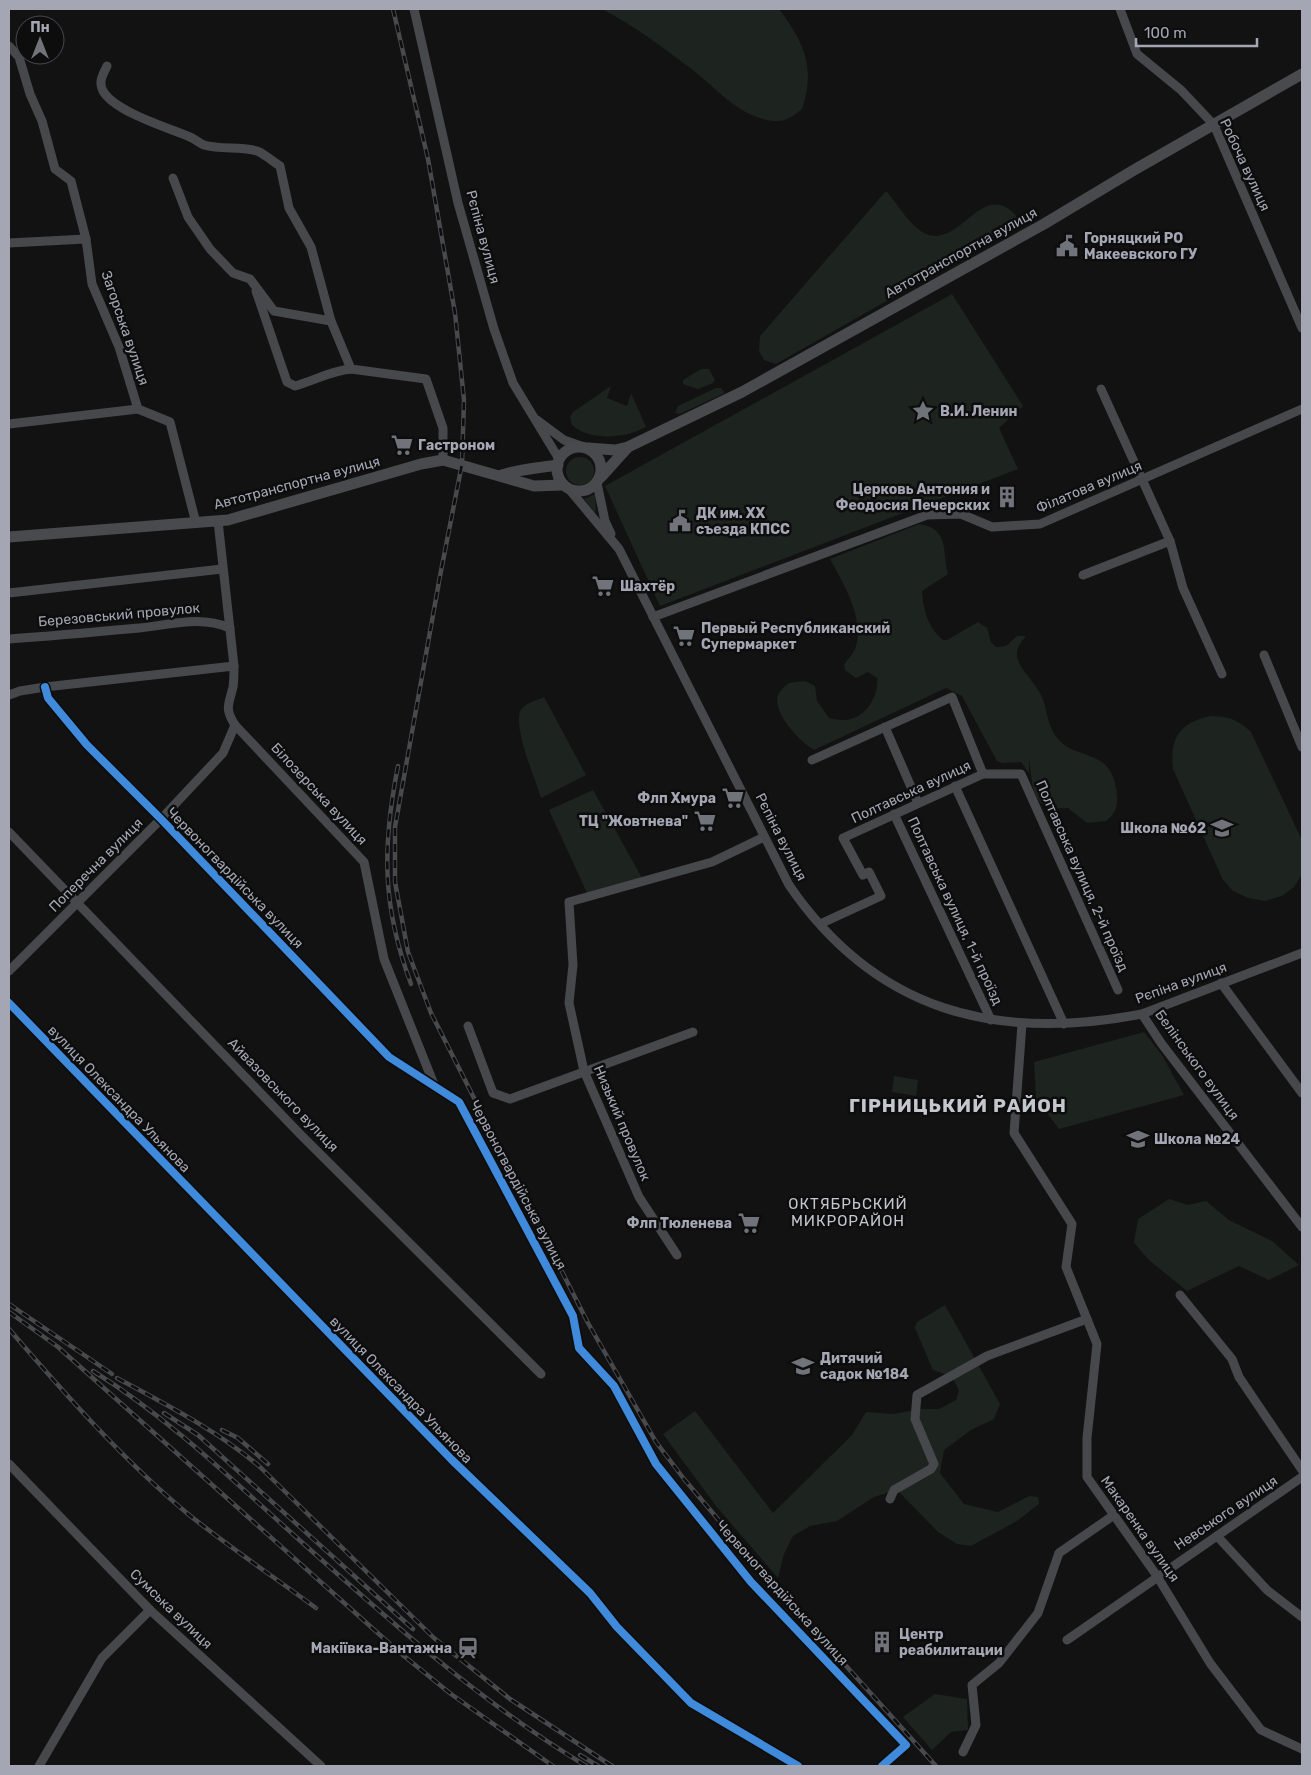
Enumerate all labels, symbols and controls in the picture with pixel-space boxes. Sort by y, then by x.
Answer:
north arrow [15,15,65,65]
scale bar [1136,15,1257,47]
text: Пн [30,19,50,36]
text: 100 m [1144,24,1186,42]
street label: Робоча вулиця [1216,116,1274,214]
street label: Рєпіна вулиця [462,188,504,286]
street label: Автотранспортна вулиця [882,204,1040,302]
place label: Горняцкий РО Макеевского ГУ [1084,230,1198,263]
public building icon: Горняцкий РО Макеевского ГУ [1054,233,1080,259]
street label: Загорська вулиця [97,268,153,388]
place icon: В.И. Ленин [910,398,936,424]
place label: В.И. Ленин [940,403,1017,420]
supermarket icon: Гастроном [389,432,415,458]
place label: Гастроном [418,437,495,454]
street label: Автотранспортна вулиця [212,453,382,513]
street label: Філатова вулиця [1033,457,1145,517]
place label: Церковь Антония и Феодосия Печерских [835,481,991,514]
building icon: Церковь Антония и Феодосия Печерских [994,484,1020,510]
place label: ДК им. XX съезда КПСС [696,505,790,538]
public building icon: ДК им. XX съезда КПСС [667,508,693,534]
supermarket icon: Шахтёр [590,573,616,599]
place label: Шахтёр [620,578,675,595]
street label: Березовський провулок [37,599,201,631]
place label: Первый Республиканский Супермаркет [701,620,890,653]
supermarket icon: Первый Республиканский Супермаркет [671,623,697,649]
street label: Білозерська вулиця [267,739,371,849]
street label: Полтавська вулиця [848,757,974,827]
street label: Полтавська вулиця, 2-й проїзд [1032,778,1132,974]
supermarket icon: Флп Хмура [720,785,746,811]
place label: Флп Хмура [637,790,716,807]
street label: Рєпіна вулиця [752,790,810,884]
street label: Червоногвардійська вулиця [163,804,307,952]
supermarket icon: ТЦ "Жовтнева" [692,808,718,834]
place label: ТЦ "Жовтнева" [579,813,688,830]
street label: Полтавська вулиця, 1-й проїзд [904,814,1006,1008]
street label: Поперечна вулиця [46,815,146,915]
school or university icon: Школа №62 [1209,815,1235,841]
place label: Школа №62 [1120,820,1206,837]
street label: Рєпіна вулиця [1133,959,1229,1007]
street label: Белінського вулиця [1151,1007,1243,1123]
street label: вулиця Олександра Ульянова [44,1022,194,1176]
street label: Айвазовського вулиця [224,1034,342,1156]
street label: Низький провулок [590,1063,654,1184]
district label: ГІРНИЦЬКИЙ РАЙОН [849,1094,1067,1117]
street label: Червоногвардійська вулиця [466,1097,570,1273]
school or university icon: Школа №24 [1125,1126,1151,1152]
place label: Школа №24 [1154,1131,1241,1148]
district label: ОКТЯБРЬСКИЙ МИКРОРАЙОН [788,1195,908,1230]
supermarket icon: Флп Тюленева [736,1210,762,1236]
place label: Флп Тюленева [626,1215,732,1232]
street label: вулиця Олександра Ульянова [326,1313,476,1467]
place label: Дитячий садок №184 [820,1350,909,1383]
school or university icon: Дитячий садок №184 [790,1353,816,1379]
street label: Невського вулиця [1171,1472,1281,1554]
street label: Макаренка вулиця [1097,1473,1183,1585]
street label: Червоногвардійська вулиця [712,1517,852,1669]
street label: Сумська вулиця [126,1565,216,1653]
place label: Центр реабилитации [899,1626,1003,1659]
building icon: Центр реабилитации [869,1629,895,1655]
station icon: Макіївка-Вантажна [455,1635,481,1661]
place label: Макіївка-Вантажна [311,1640,452,1657]

